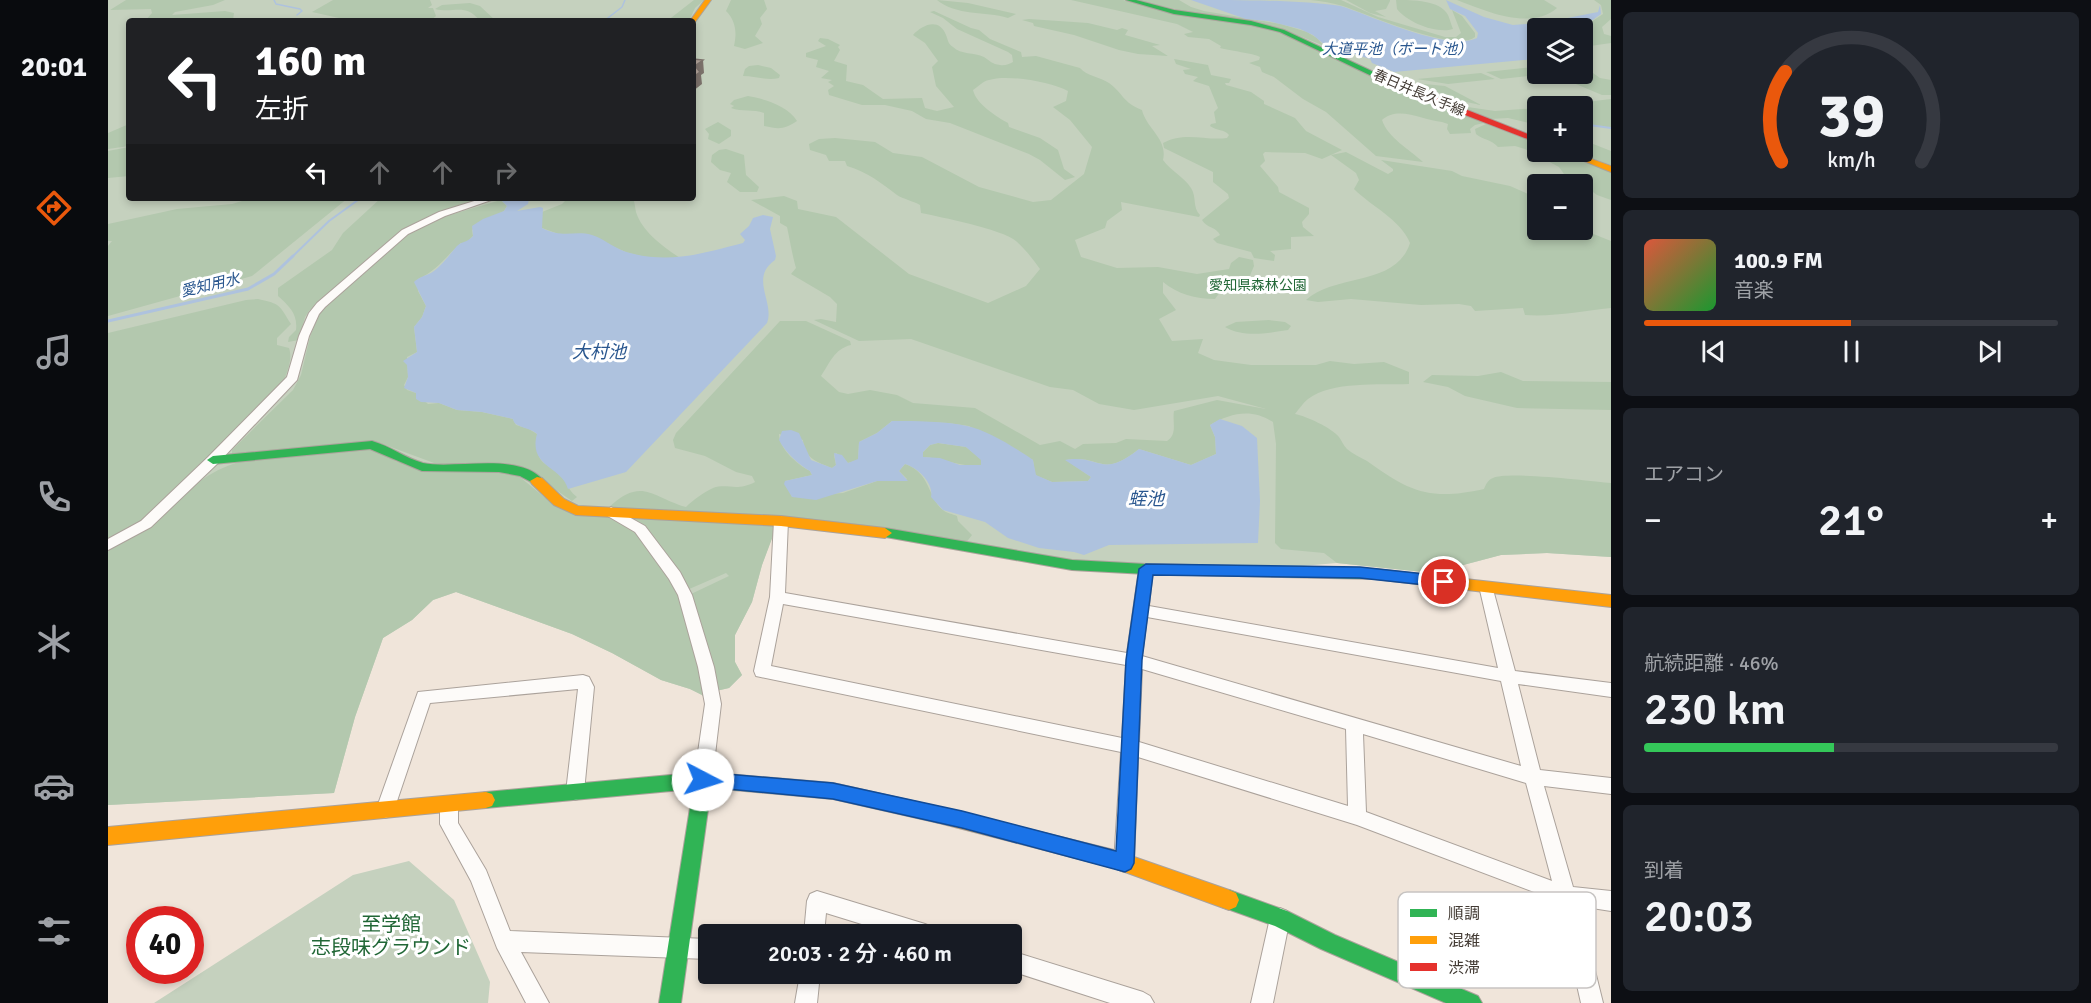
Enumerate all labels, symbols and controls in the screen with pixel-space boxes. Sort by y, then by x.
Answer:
map controls [1527,18,1593,240]
button: layers [1527,18,1593,84]
text: 160 m [255,36,366,87]
water label: 大道平池（ボート池） [1322,40,1472,58]
icon: left [156,42,234,120]
text: 20:01 [21,51,87,84]
street label: 春日井長久手線 [1371,66,1467,120]
text: 39 [1817,77,1885,154]
text: 左折 [255,93,309,126]
button: + [1527,96,1593,162]
text: km/h [1827,147,1875,173]
icon: left [300,156,333,189]
icon: ahead [363,156,396,189]
icon: ahead [426,156,459,189]
icon: right [489,156,522,189]
button: − [1527,174,1593,240]
icon: directions [33,187,75,229]
text: 100.9 FM [1734,247,1823,274]
water label: 愛知用水 [179,269,243,301]
park label: 愛知県森林公園 [1209,277,1307,294]
text: 音楽 [1734,278,1774,303]
icon: music [33,331,75,373]
icon: previous [1697,335,1730,368]
icon: pause [1835,335,1868,368]
icon: next [1973,335,2006,368]
water label: 大村池 [572,341,628,363]
text: エアコン [1644,462,1724,487]
icon: phone [33,476,75,518]
water label: 蛭池 [1128,488,1166,510]
text: 21° [1818,493,1884,548]
text: − [1644,500,1662,541]
text: + [2040,500,2058,541]
pin [1418,556,1469,607]
icon: arrive [1427,565,1460,598]
icon: climate [33,621,75,663]
text: 航続距離 · 46% [1644,651,1779,676]
text: 230 km [1644,682,1786,737]
position arrow [671,748,735,812]
icon: car [33,765,75,807]
text: 到着 [1644,858,1684,883]
text: 20:03 [1644,889,1754,944]
legend [1398,892,1596,988]
text: 順調 [1448,904,1480,924]
speed limit sign: 40 [126,906,204,984]
icon: filters [33,910,75,952]
park label: 至学館 志段味グラウンド [311,912,471,960]
text: 混雑 [1448,931,1480,951]
text: 20:03 · 2 分 · 460 m [768,940,952,967]
text: 渋滞 [1448,958,1480,978]

